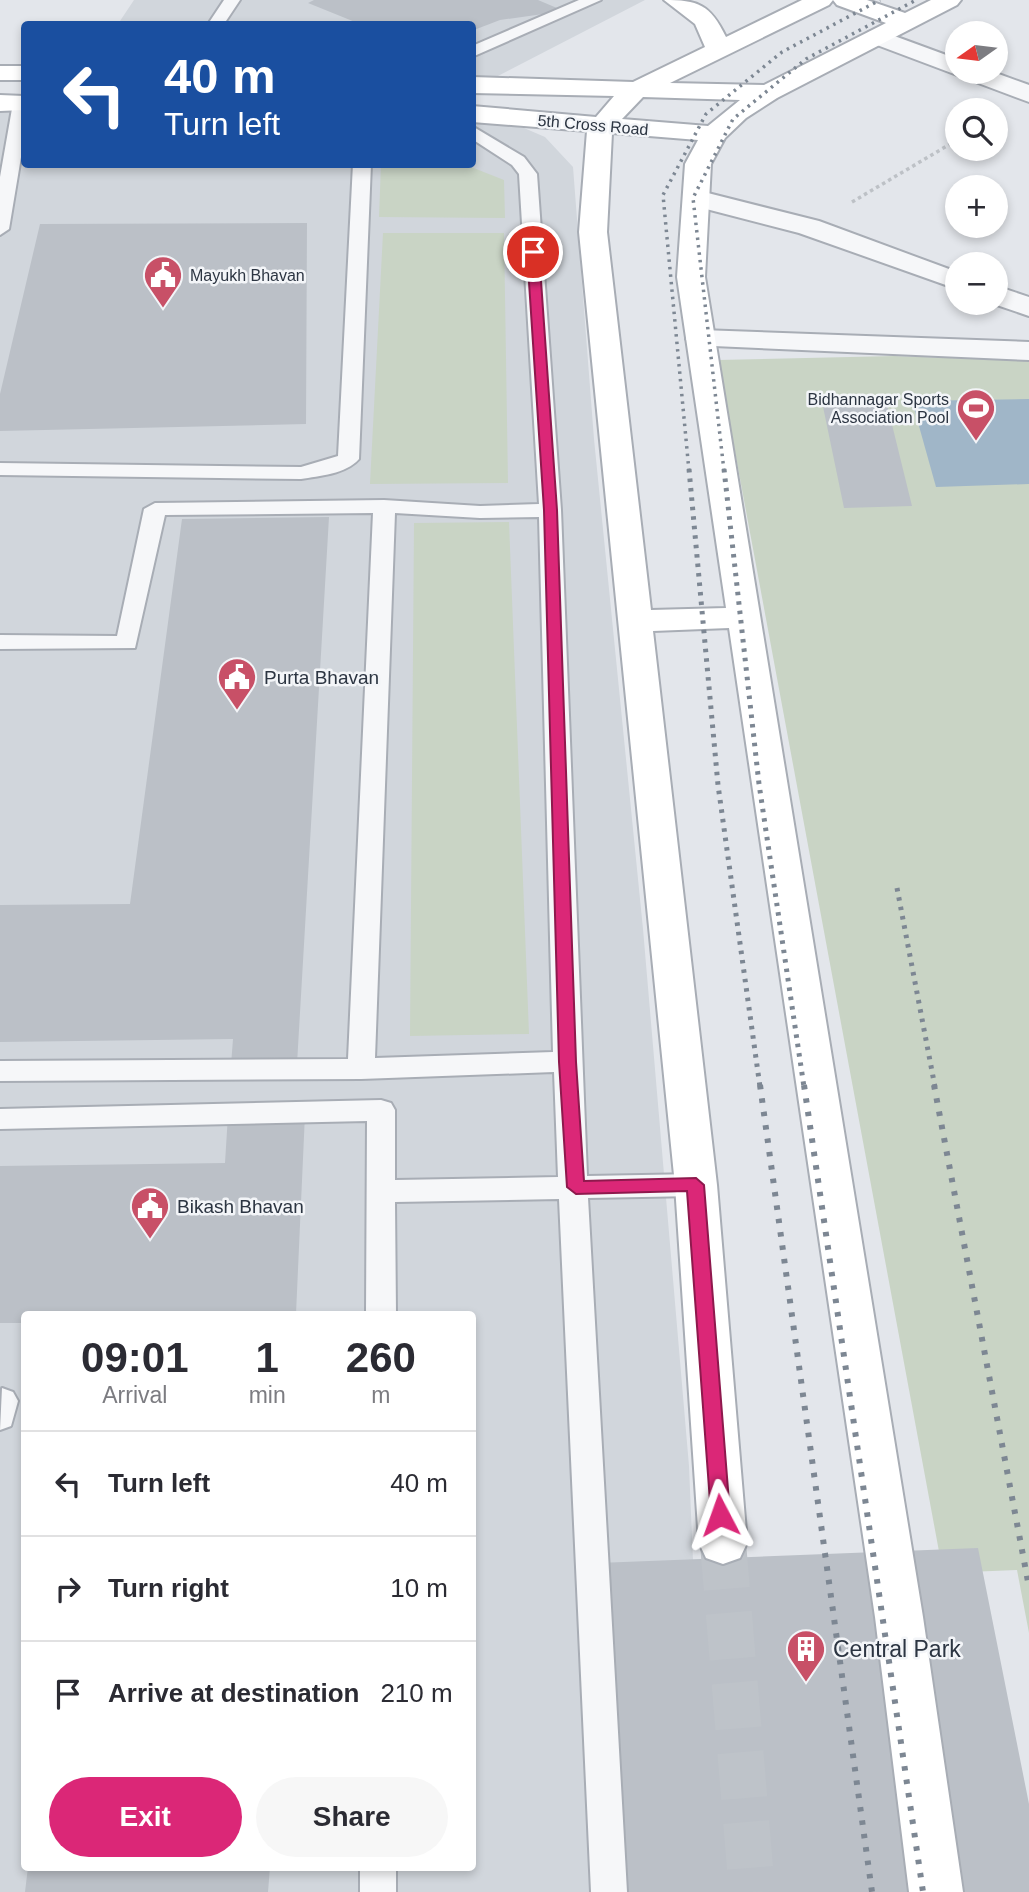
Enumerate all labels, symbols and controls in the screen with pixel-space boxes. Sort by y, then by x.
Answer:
north arrow [945,21,1008,84]
map controls [945,21,1008,315]
icon: left [49,49,140,140]
text: 40 m [164,49,276,103]
button: search [945,98,1008,161]
text: Turn left [164,106,280,142]
street label: 5th Cross Road [537,112,649,138]
button: + [945,175,1008,238]
pin [503,222,563,282]
icon: arrive [514,233,552,271]
button: − [945,252,1008,315]
public building icon: Mayukh Bhavan [142,254,184,309]
place label: Mayukh Bhavan [190,267,305,284]
sports icon: Bidhannagar Sports Association Pool [955,387,997,442]
place label: Bidhannagar Sports Association Pool [808,391,949,426]
public building icon: Purta Bhavan [216,656,258,711]
place label: Purta Bhavan [264,667,379,688]
public building icon: Bikash Bhavan [129,1185,171,1240]
place label: Bikash Bhavan [177,1196,304,1217]
text: 09:01 [81,1334,189,1381]
text: 1 [255,1334,279,1381]
text: 260 [346,1334,416,1381]
text: Arrival [102,1382,167,1408]
text: min [249,1382,286,1408]
text: m [371,1382,390,1408]
icon: left [49,1465,87,1503]
text: Turn left [108,1468,210,1498]
text: 40 m [390,1468,448,1498]
position arrow [683,1478,757,1552]
icon: right [49,1570,87,1608]
text: Turn right [108,1573,229,1603]
text: 10 m [390,1573,448,1603]
building icon: Central Park [785,1628,827,1683]
place label: Central Park [833,1636,961,1662]
icon: arrive [49,1675,87,1713]
text: Arrive at destination [108,1678,359,1708]
text: 210 m [380,1678,453,1708]
button: Exit [49,1777,242,1857]
button: Share [256,1777,448,1857]

